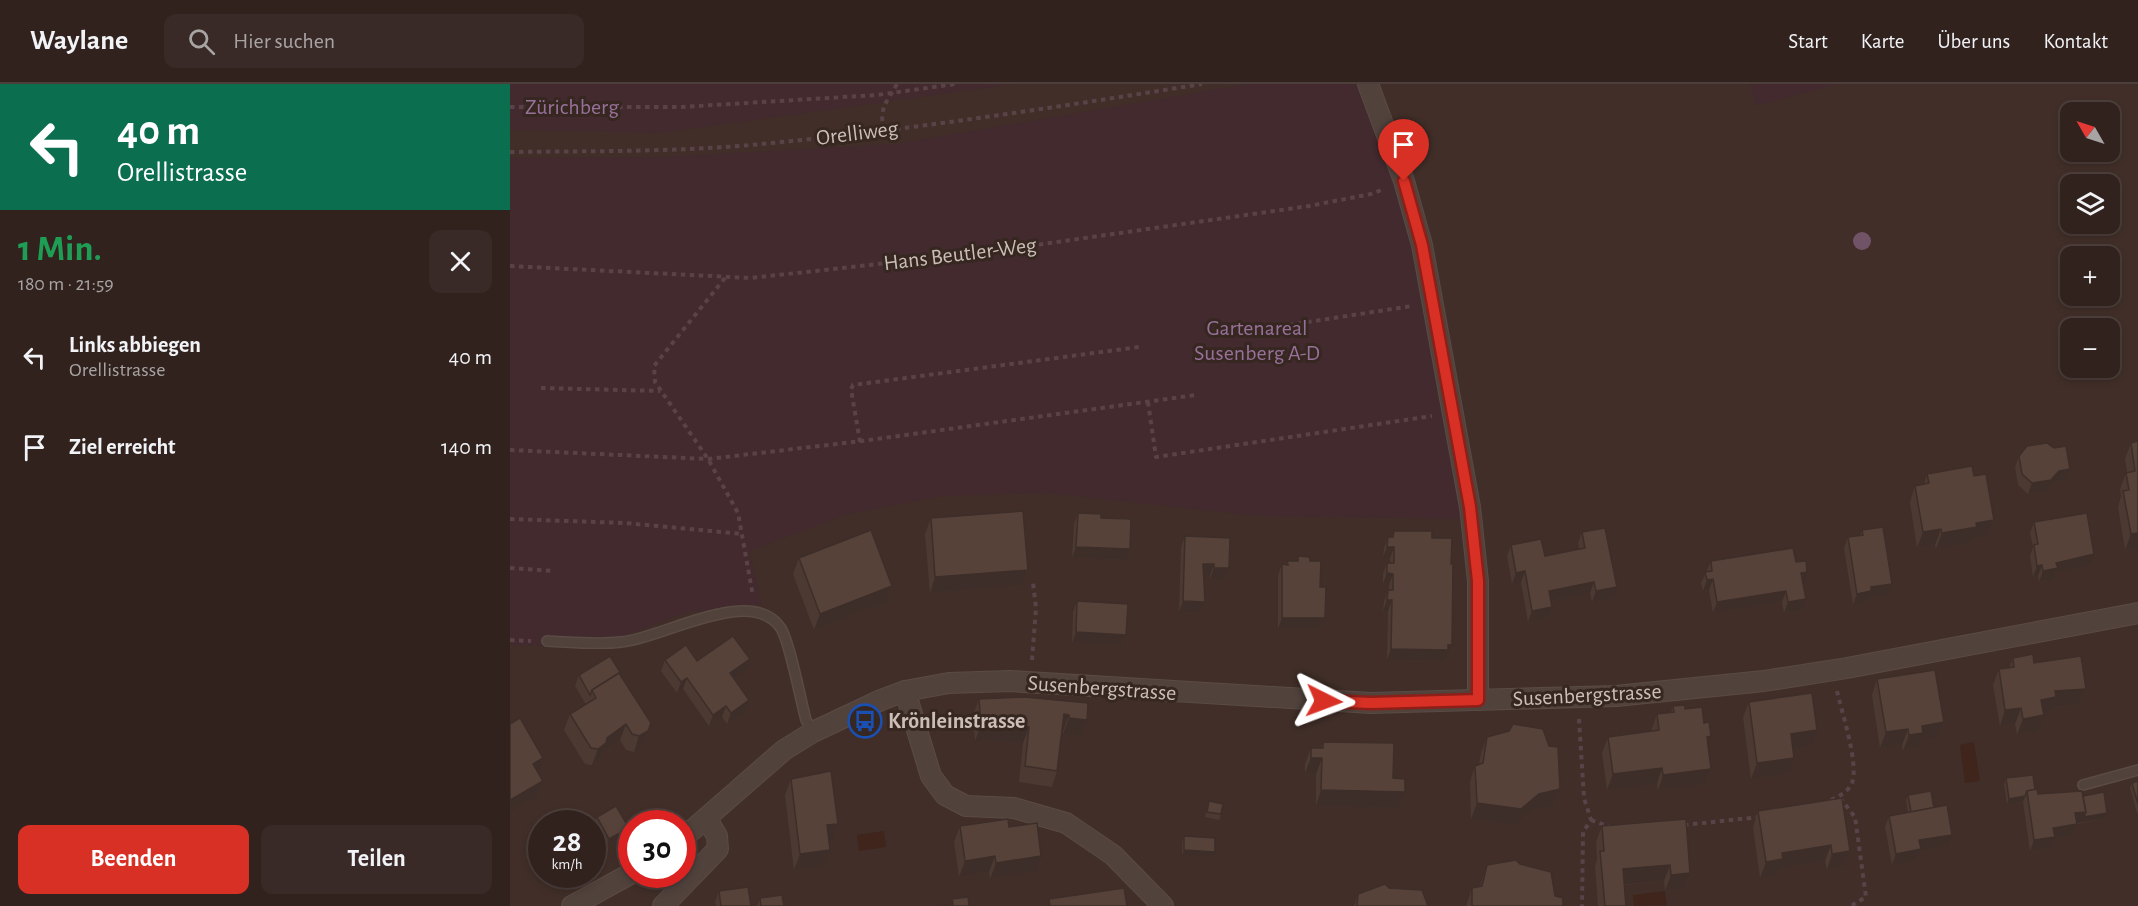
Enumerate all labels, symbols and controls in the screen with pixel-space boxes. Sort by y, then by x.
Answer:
search box [164,14,584,68]
icon: search [185,25,218,58]
text: Waylane [30,27,128,55]
text: Hier suchen [233,30,335,52]
text: Start [1788,31,1828,52]
text: Karte [1861,31,1904,52]
text: Über uns [1937,31,2010,52]
text: Kontakt [2043,31,2108,52]
park label: Zürichberg [525,96,619,118]
north arrow [2060,102,2120,162]
map controls [2060,102,2120,378]
icon: left [18,108,96,186]
text: 40 m [117,110,200,152]
street label: Orelliweg [815,117,900,149]
pin [1378,119,1429,181]
icon: arrive [1387,128,1420,161]
text: Orellistrasse [117,159,247,186]
button: layers [2060,174,2120,234]
button: close [429,230,492,293]
text: 1 Min. [18,231,102,267]
street label: Hans Beutler-Weg [882,234,1038,274]
button: + [2060,246,2120,306]
text: 180 m · 21:59 [18,274,114,294]
park label: Gartenareal Susenberg A-D [1194,317,1320,364]
button: − [2060,318,2120,378]
text: Links abbiegen [69,334,201,356]
icon: left [18,341,51,374]
text: 40 m [449,346,492,368]
text: Orellistrasse [69,360,165,380]
icon: arrive [18,431,51,464]
text: Ziel erreicht [69,436,176,458]
text: 140 m [441,436,492,458]
position arrow [1292,669,1356,733]
street label: Susenbergstrasse [1027,672,1177,704]
street label: Susenbergstrasse [1512,680,1662,710]
bus stop icon: Krönleinstrasse [847,703,883,739]
place label: Krönleinstrasse [888,710,1025,732]
speed limit sign: 30 [618,810,696,888]
button: Beenden [18,825,249,894]
button: Teilen [261,825,492,894]
text: 28 [553,827,581,857]
text: km/h [552,857,582,872]

